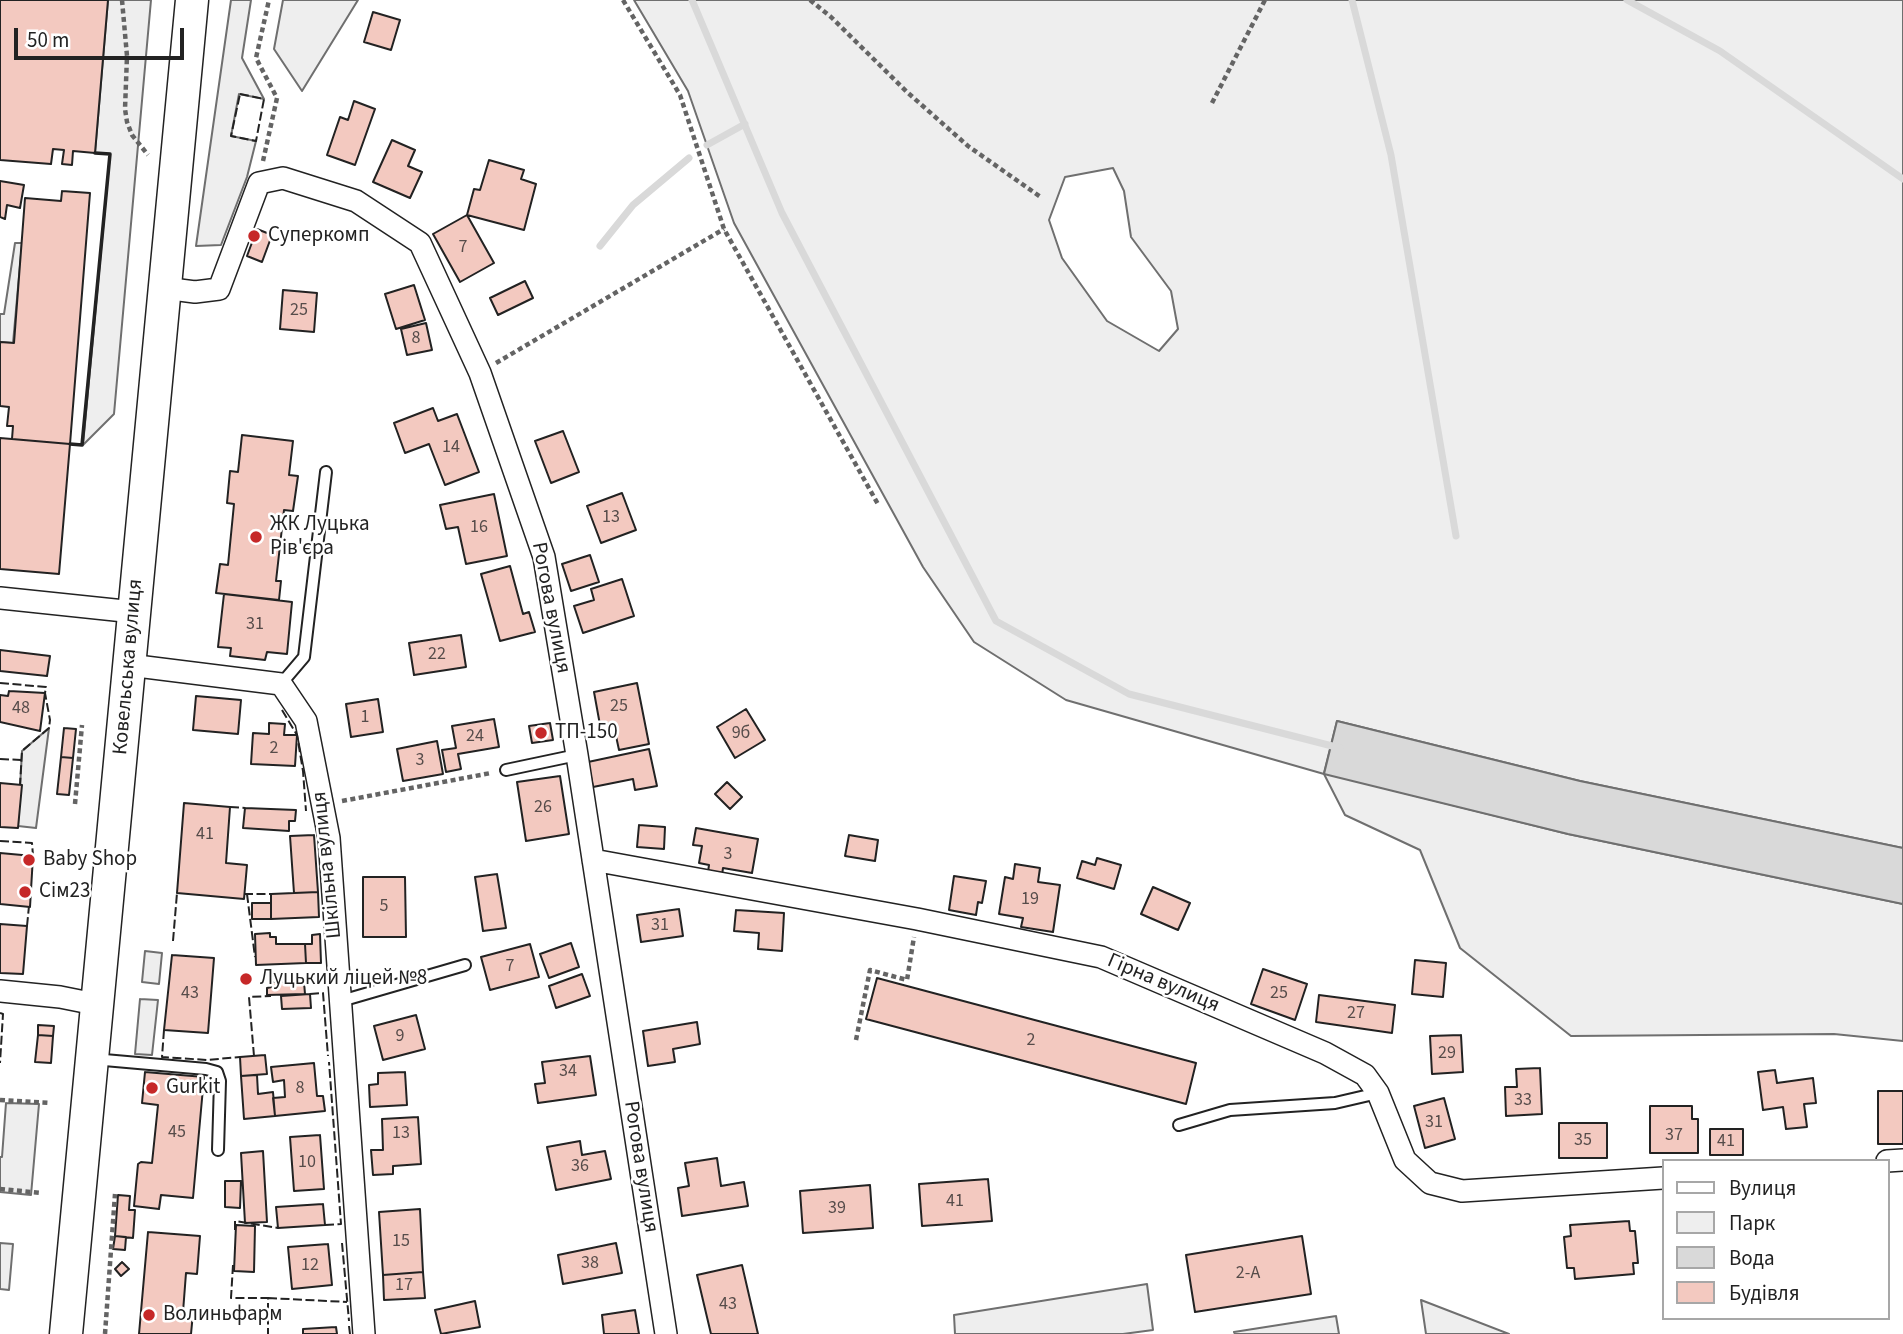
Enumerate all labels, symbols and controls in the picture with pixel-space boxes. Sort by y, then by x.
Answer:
scale bar [18,14,187,58]
text: 50 m [27,25,69,55]
place label: Суперкомп [268,223,370,249]
marker: Суперкомп [246,228,262,244]
house number: 7 [459,237,467,259]
house number: 25 [290,300,308,322]
house number: 8 [412,328,420,350]
house number: 14 [442,437,460,459]
house number: 13 [602,507,620,529]
place label: ЖК Луцька Рів'єра [270,512,370,562]
house number: 16 [470,517,488,539]
marker: ЖК Луцька Рів'єра [248,529,264,545]
street label: Рогова вулиця [525,540,575,676]
street label: Ковельська вулиця [109,578,149,756]
house number: 31 [246,614,264,636]
house number: 22 [428,644,446,666]
house number: 25 [610,696,628,718]
house number: 48 [12,698,30,720]
house number: 1 [361,707,369,729]
place label: ТП-150 [555,720,618,746]
house number: 9б [732,723,750,745]
marker: ТП-150 [533,725,549,741]
house number: 24 [466,726,484,748]
house number: 2 [270,738,278,760]
house number: 3 [416,750,424,772]
street label: Шкільна вулиця [308,790,348,940]
house number: 26 [534,797,552,819]
house number: 41 [196,824,214,846]
house number: 3 [724,844,732,866]
place label: Baby Shop [43,847,137,873]
marker: Baby Shop [21,852,37,868]
place label: Сім23 [39,879,90,905]
marker: Сім23 [17,884,33,900]
house number: 19 [1021,889,1039,911]
house number: 5 [380,896,388,918]
house number: 31 [651,915,669,937]
street label: Гірна вулиця [1103,949,1223,1019]
house number: 7 [506,956,514,978]
place label: Луцький ліцей №8 [260,966,427,992]
marker: Луцький ліцей №8 [238,971,254,987]
house number: 43 [181,983,199,1005]
house number: 25 [1270,983,1288,1005]
house number: 27 [1347,1003,1365,1025]
house number: 9 [396,1026,404,1048]
house number: 2 [1027,1030,1035,1052]
house number: 29 [1438,1043,1456,1065]
house number: 34 [559,1061,577,1083]
place label: Gurkit [166,1075,220,1101]
house number: 8 [296,1078,304,1100]
marker: Gurkit [144,1080,160,1096]
house number: 33 [1514,1090,1532,1112]
street label: Рогова вулиця [617,1099,663,1235]
house number: 31 [1425,1112,1443,1134]
house number: 45 [168,1122,186,1144]
house number: 13 [392,1123,410,1145]
house number: 37 [1665,1125,1683,1147]
house number: 35 [1574,1130,1592,1152]
house number: 41 [1717,1131,1735,1153]
house number: 10 [298,1152,316,1174]
house number: 36 [571,1156,589,1178]
legend [1661,1159,1889,1320]
text: Вулиця [1729,1173,1796,1203]
house number: 41 [946,1191,964,1213]
house number: 39 [828,1198,846,1220]
text: Парк [1729,1208,1775,1238]
house number: 15 [392,1231,410,1253]
text: Вода [1729,1243,1775,1273]
house number: 38 [581,1253,599,1275]
house number: 12 [301,1255,319,1277]
house number: 2-А [1236,1263,1260,1285]
house number: 17 [395,1275,413,1297]
text: Будівля [1729,1278,1800,1308]
house number: 43 [719,1294,737,1316]
place label: Волиньфарм [163,1302,283,1328]
marker: Волиньфарм [141,1307,157,1323]

